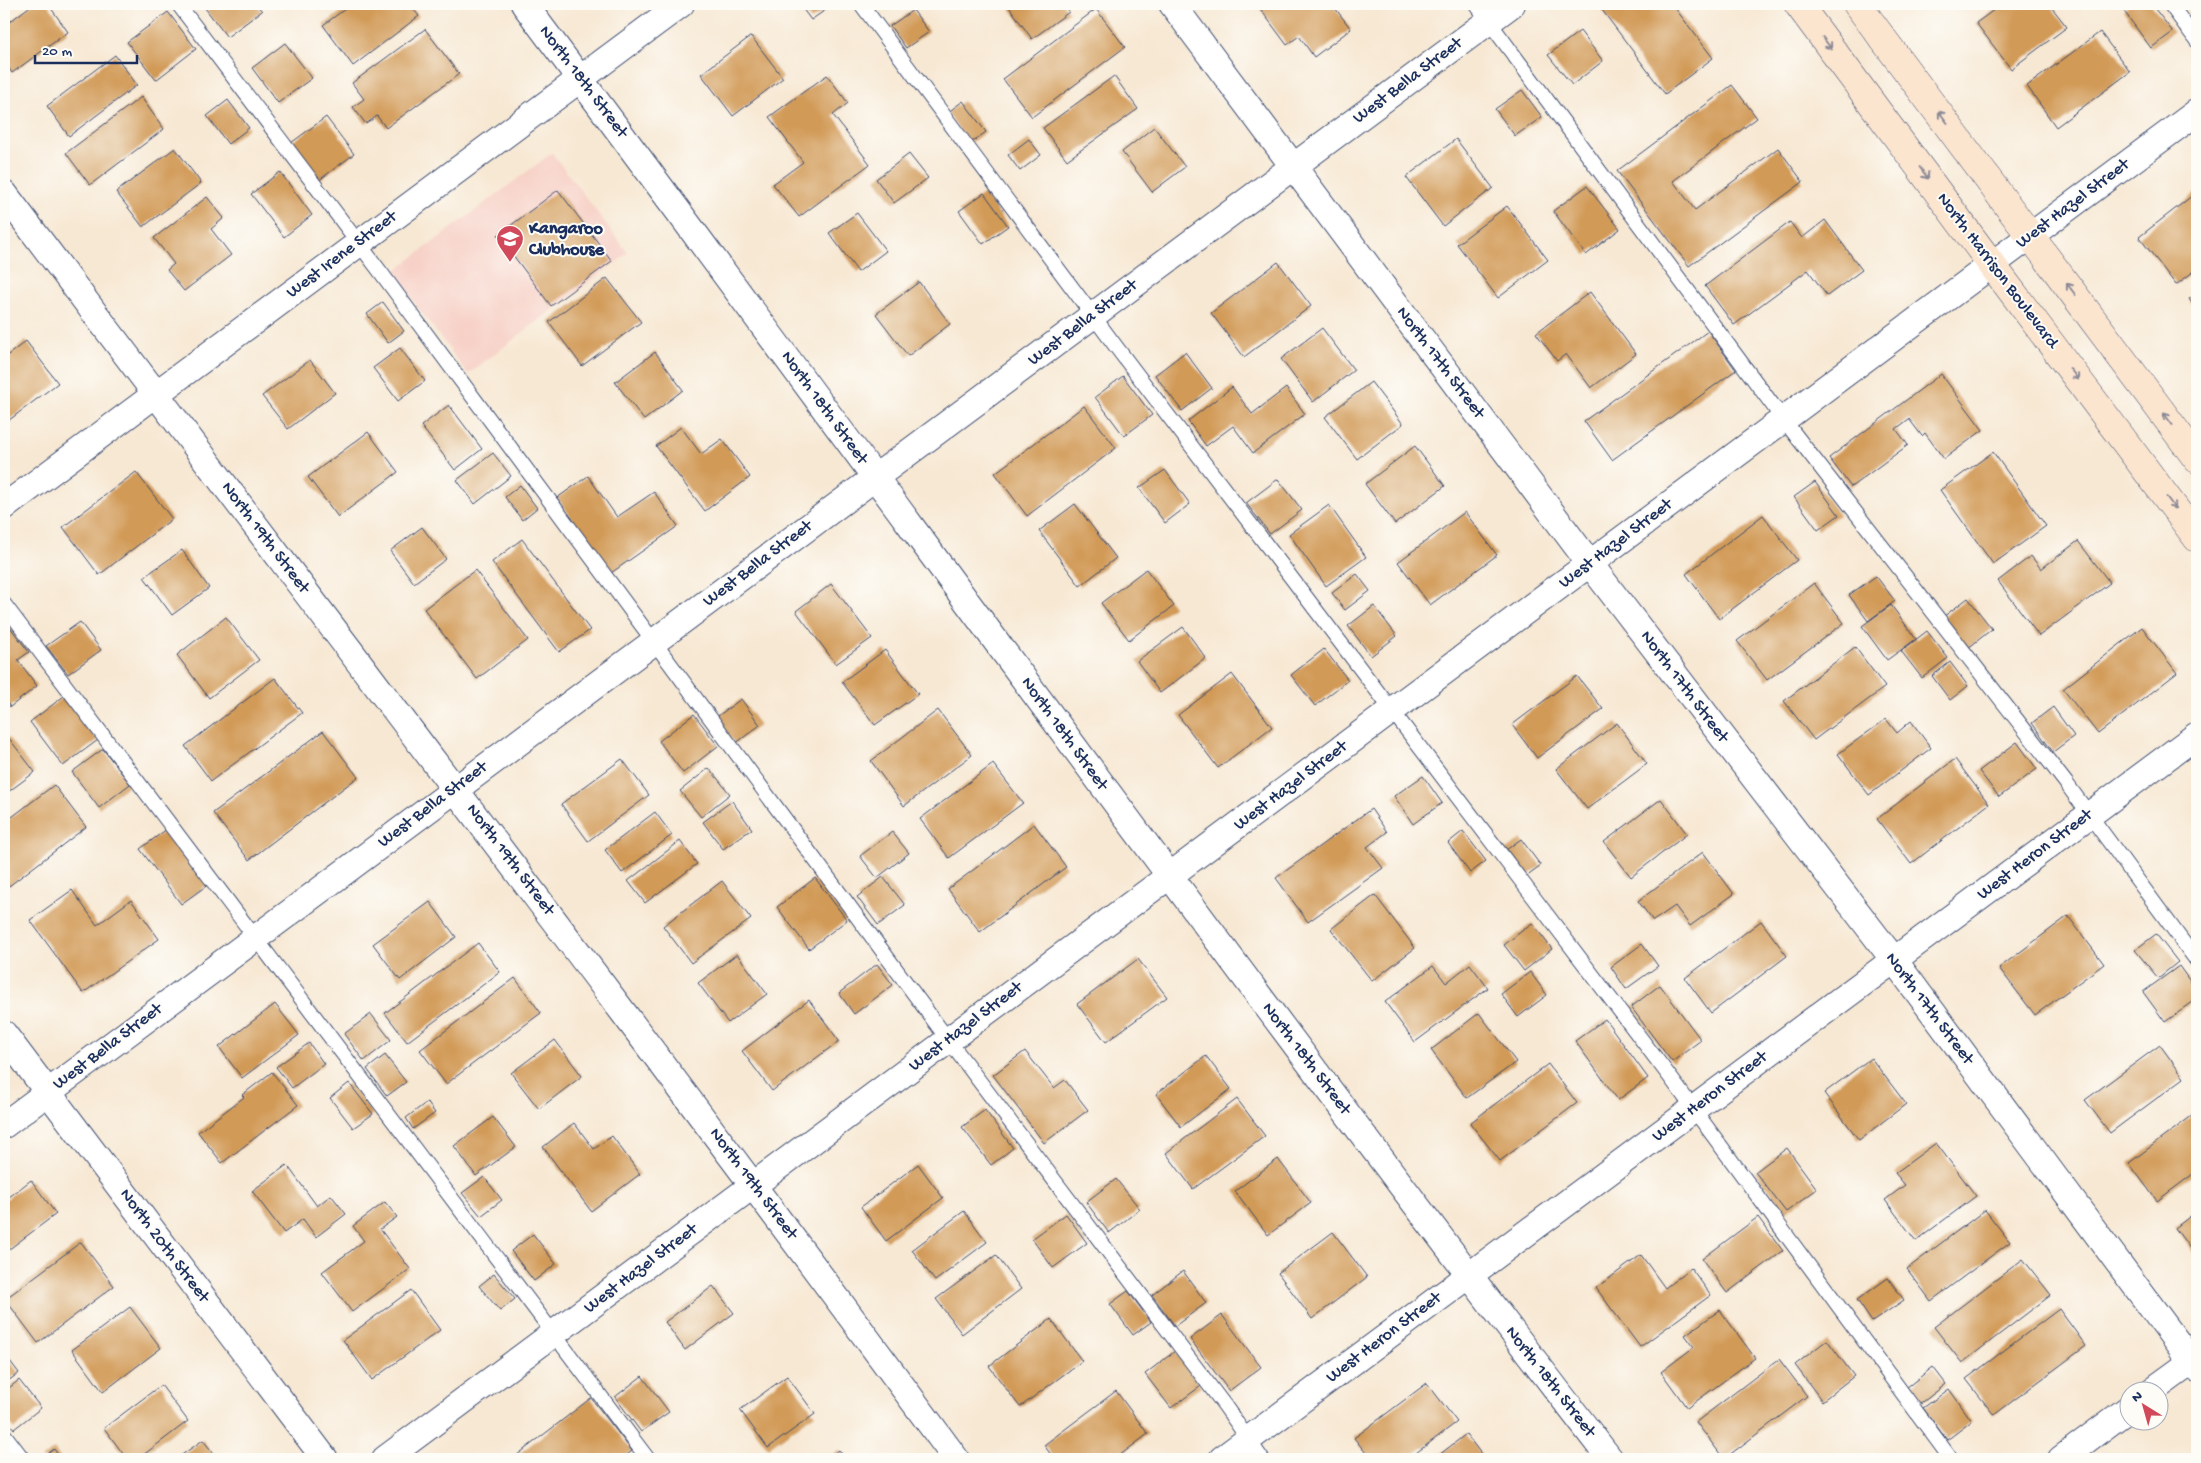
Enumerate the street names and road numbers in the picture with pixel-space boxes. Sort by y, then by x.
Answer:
street label: North 18th Street [534,22,633,144]
street label: West Bella Street [1349,32,1468,129]
street label: West Hazel Street [2012,154,2135,253]
street label: North Harrison Boulevard [1932,189,2063,354]
street label: West Irene Street [283,206,403,303]
street label: West Bella Street [1024,274,1143,371]
street label: North 17th Street [1391,303,1490,424]
street label: North 18th Street [776,347,873,470]
street label: North 19th Street [216,478,315,599]
street label: West Hazel Street [1555,494,1678,593]
street label: West Bella Street [699,515,818,612]
street label: North 17th Street [1635,627,1734,748]
street label: North 18th Street [1016,673,1113,796]
street label: West Hazel Street [1230,736,1353,835]
street label: West Bella Street [374,756,493,853]
street label: North 19th Street [461,800,560,921]
street label: West Heron Street [1973,804,2098,905]
street label: North 17th Street [1880,949,1979,1070]
street label: West Hazel Street [905,977,1028,1076]
street label: West Bella Street [49,998,168,1095]
street label: North 18th Street [1257,999,1356,1121]
street label: West Heron Street [1648,1046,1773,1147]
street label: North 19th Street [704,1124,803,1245]
street label: North 20th Street [114,1185,215,1308]
street label: West Hazel Street [580,1219,703,1318]
street label: West Heron Street [1322,1287,1447,1388]
street label: North 18th Street [1500,1322,1601,1443]

